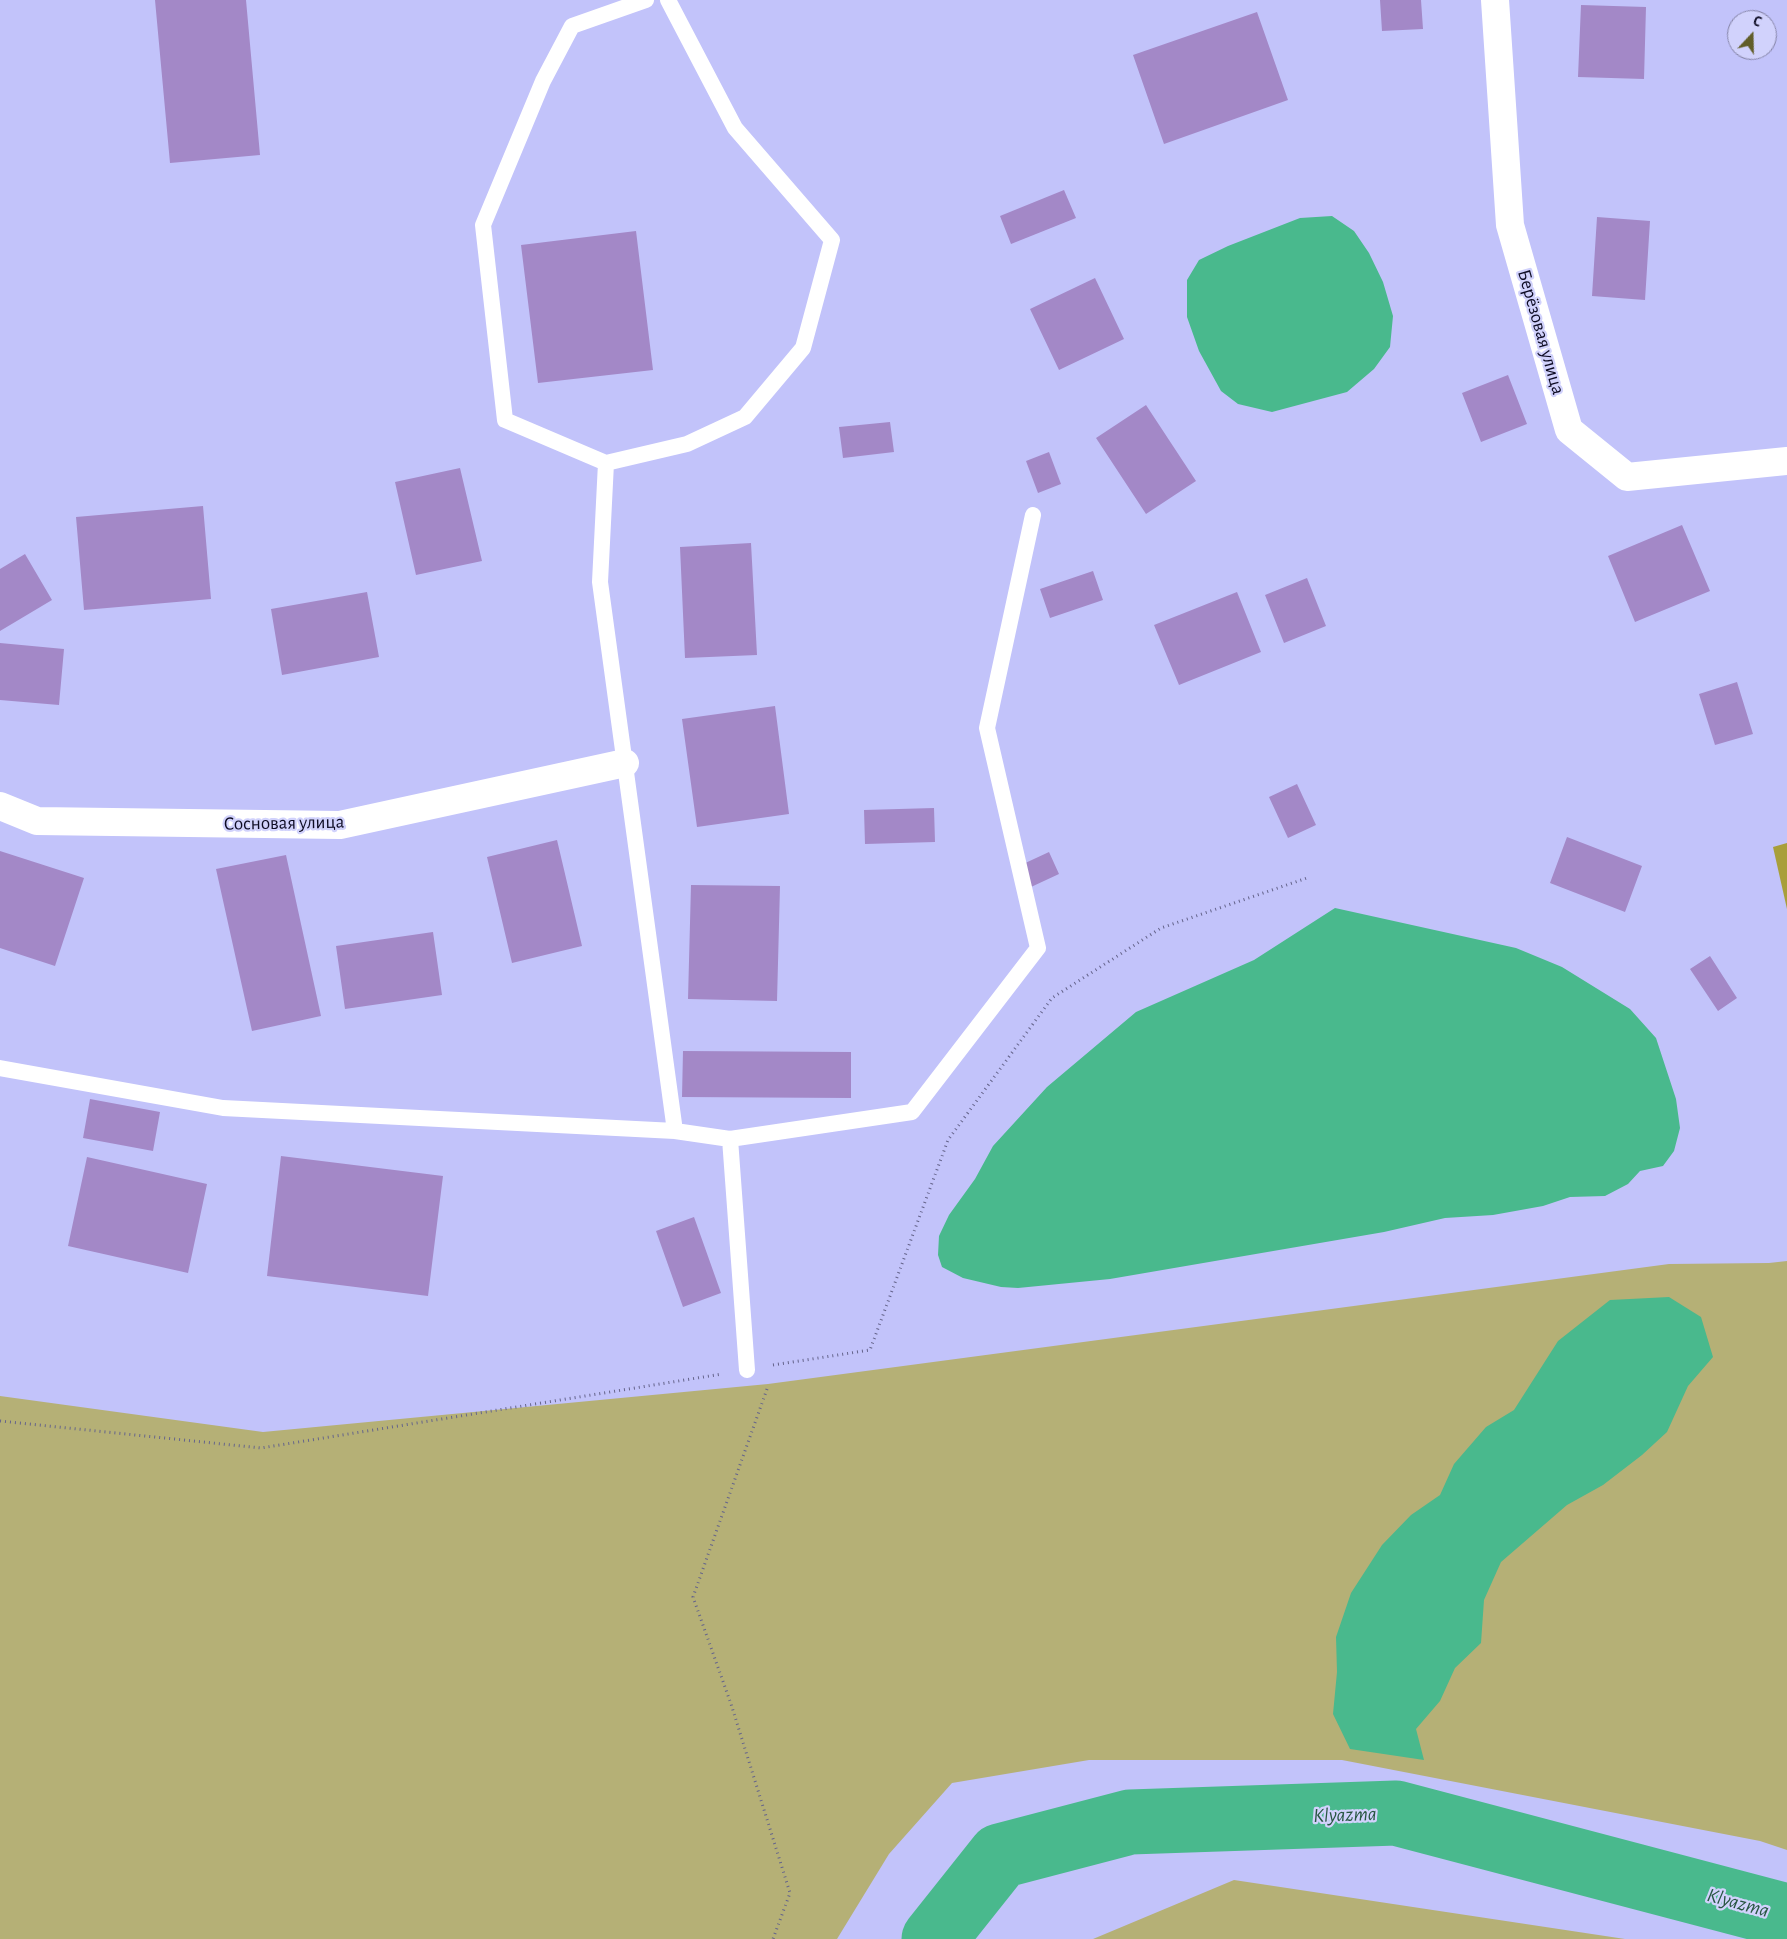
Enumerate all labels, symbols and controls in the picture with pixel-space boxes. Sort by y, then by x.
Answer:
north arrow [1727,10,1777,60]
text: С [1751,14,1763,30]
street label: Берёзовая улица [1512,267,1570,397]
street label: Сосновая улица [223,811,345,835]
water label: Klyazma [1313,1802,1377,1828]
water label: Klyazma [1704,1883,1772,1923]

